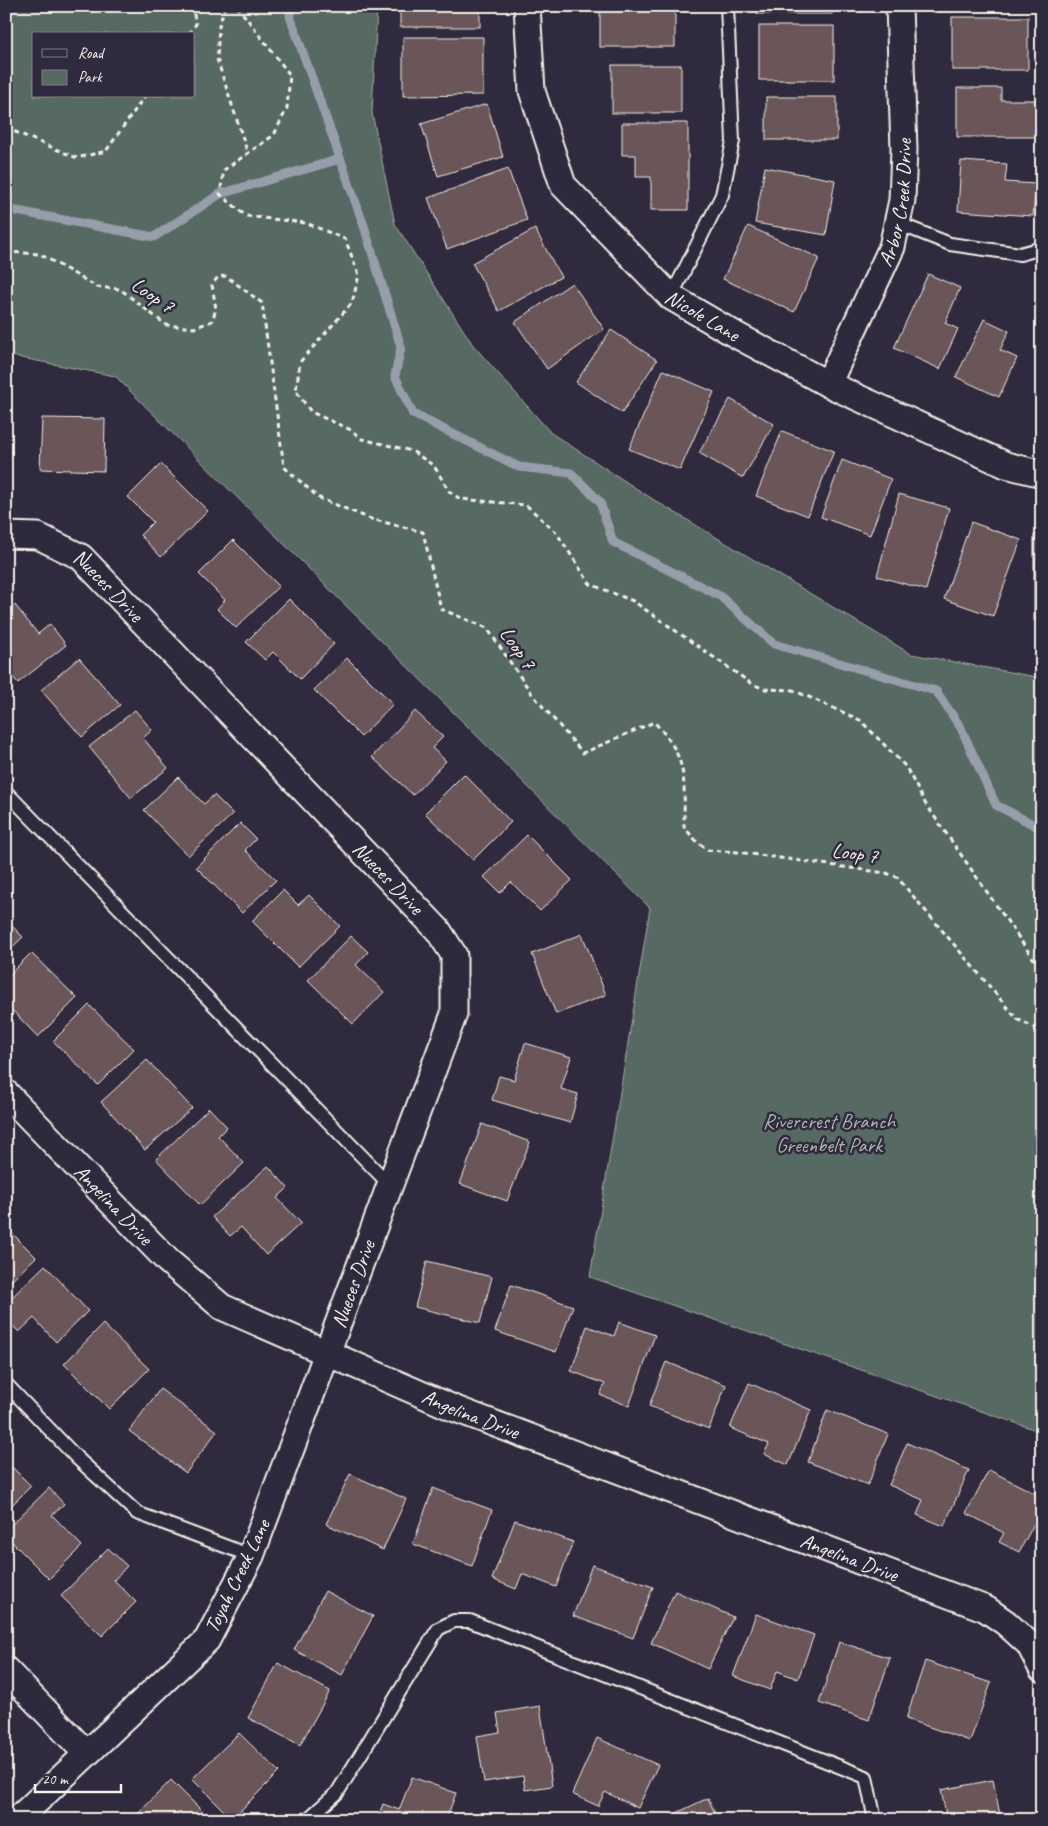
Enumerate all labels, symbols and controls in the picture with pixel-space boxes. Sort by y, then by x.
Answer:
legend [32,32,195,98]
text: Road [78,44,105,63]
text: Park [78,68,103,87]
street label: Arbor Creek Drive [872,137,917,270]
street label: Loop 7 [127,271,181,320]
street label: Nicole Lane [660,283,745,348]
street label: Nueces Drive [69,542,150,628]
street label: Loop 7 [494,622,543,676]
street label: Nueces Drive [347,836,430,921]
street label: Loop 7 [830,837,881,869]
park label: Rivercrest Branch Greenbelt Park [763,1108,897,1158]
street label: Angelina Drive [69,1159,159,1251]
street label: Nueces Drive [325,1236,381,1331]
street label: Angelina Drive [418,1383,524,1445]
street label: Toyah Creek Lane [198,1514,276,1637]
street label: Angelina Drive [797,1527,903,1588]
scale bar [35,1761,121,1793]
text: 20 m [42,1770,69,1789]

